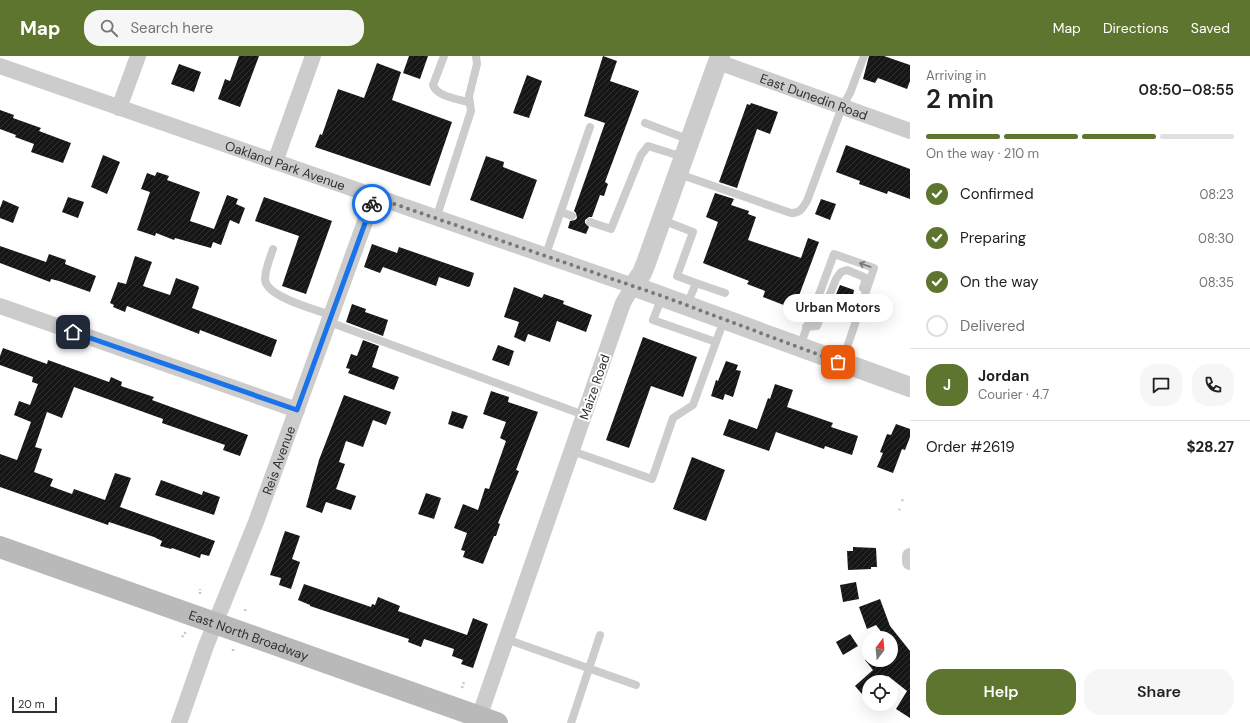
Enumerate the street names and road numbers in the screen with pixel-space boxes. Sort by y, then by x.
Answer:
street label: East Dunedin Road [758,70,870,124]
street label: Oakland Park Avenue [223,137,347,194]
street label: Maize Road [575,352,614,422]
street label: Reis Avenue [259,424,299,497]
street label: East North Broadway [186,607,311,665]

